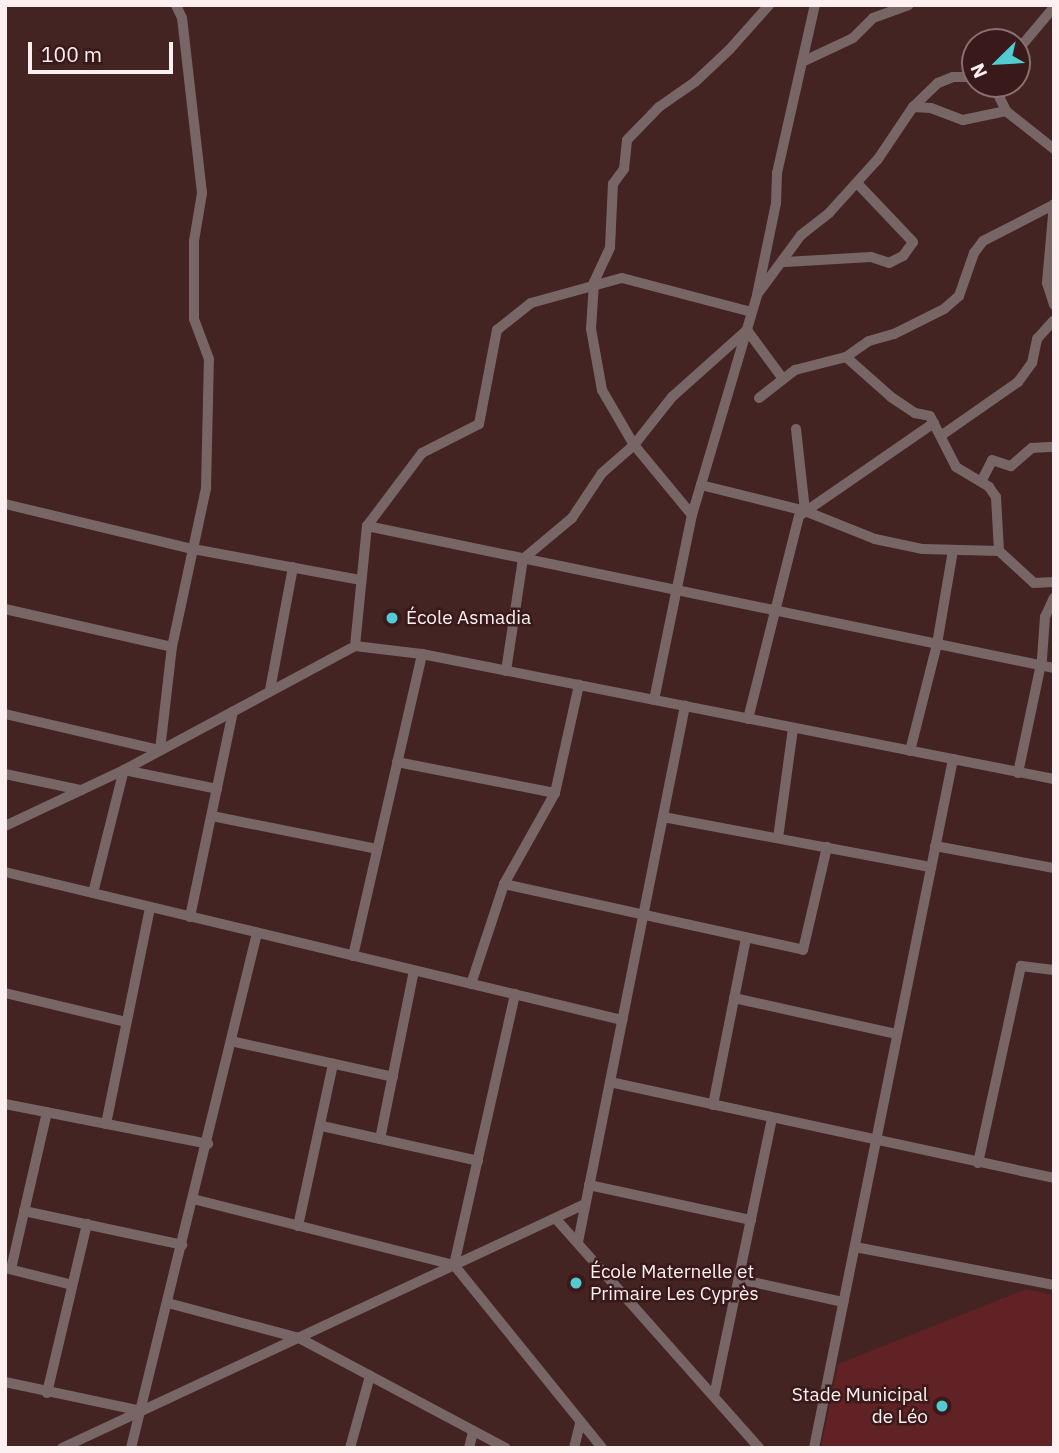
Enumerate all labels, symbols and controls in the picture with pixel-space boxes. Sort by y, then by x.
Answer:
scale bar [32,28,177,72]
north arrow [961,28,1031,98]
text: 100 m [41,40,102,68]
text: N [965,60,992,82]
place label: École Asmadia [406,607,531,629]
marker: École Asmadia [384,610,400,626]
place label: École Maternelle et Primaire Les Cyprès [590,1261,759,1305]
marker: École Maternelle et Primaire Les Cyprès [568,1275,584,1291]
place label: Stade Municipal de Léo [792,1384,928,1428]
marker: Stade Municipal de Léo [934,1398,950,1414]

